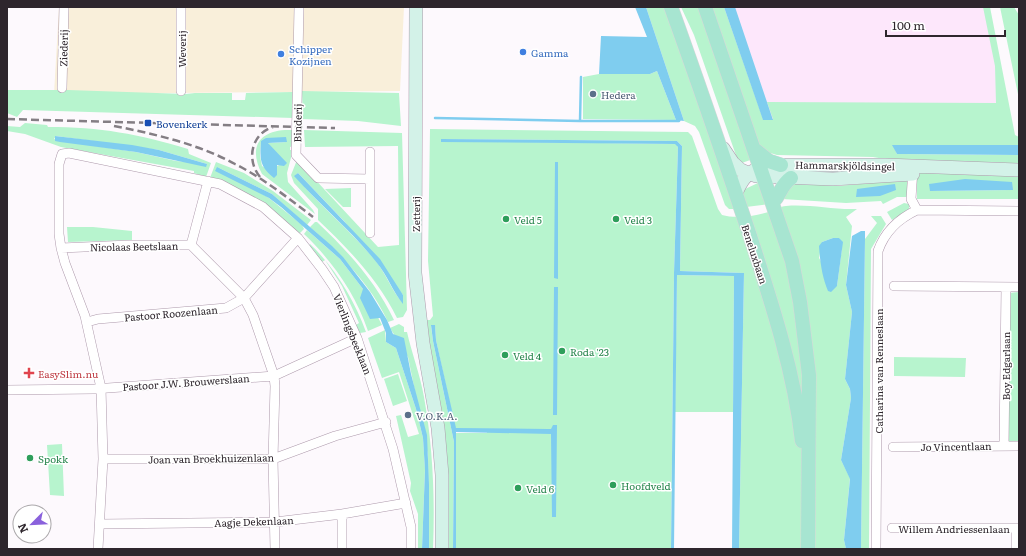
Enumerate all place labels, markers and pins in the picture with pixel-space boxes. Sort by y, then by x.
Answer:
place label: Schipper Kozijnen [289,41,332,68]
place label: Gamma [531,45,569,60]
marker: Gamma [518,47,528,57]
marker: Schipper Kozijnen [276,49,286,59]
place label: Hedera [601,87,636,102]
marker: Hedera [588,89,598,99]
place label: Bovenkerk [156,116,208,131]
marker: Bovenkerk [143,118,153,128]
place label: Veld 5 [514,212,542,227]
place label: Veld 3 [624,212,652,227]
marker: Veld 5 [501,214,511,224]
marker: Veld 3 [611,214,621,224]
place label: Roda '23 [570,344,609,359]
marker: Roda '23 [557,346,567,356]
place label: Veld 4 [513,348,542,363]
marker: Veld 4 [500,350,510,360]
place label: EasySlim.nu [38,366,99,381]
marker: EasySlim.nu [23,367,35,379]
place label: V.O.K.A. [416,408,458,423]
marker: V.O.K.A. [403,410,413,420]
place label: Spokk [38,451,69,466]
marker: Spokk [25,453,35,463]
place label: Hoofdveld [621,478,671,493]
marker: Hoofdveld [608,480,618,490]
place label: Veld 6 [526,481,555,496]
marker: Veld 6 [513,483,523,493]

